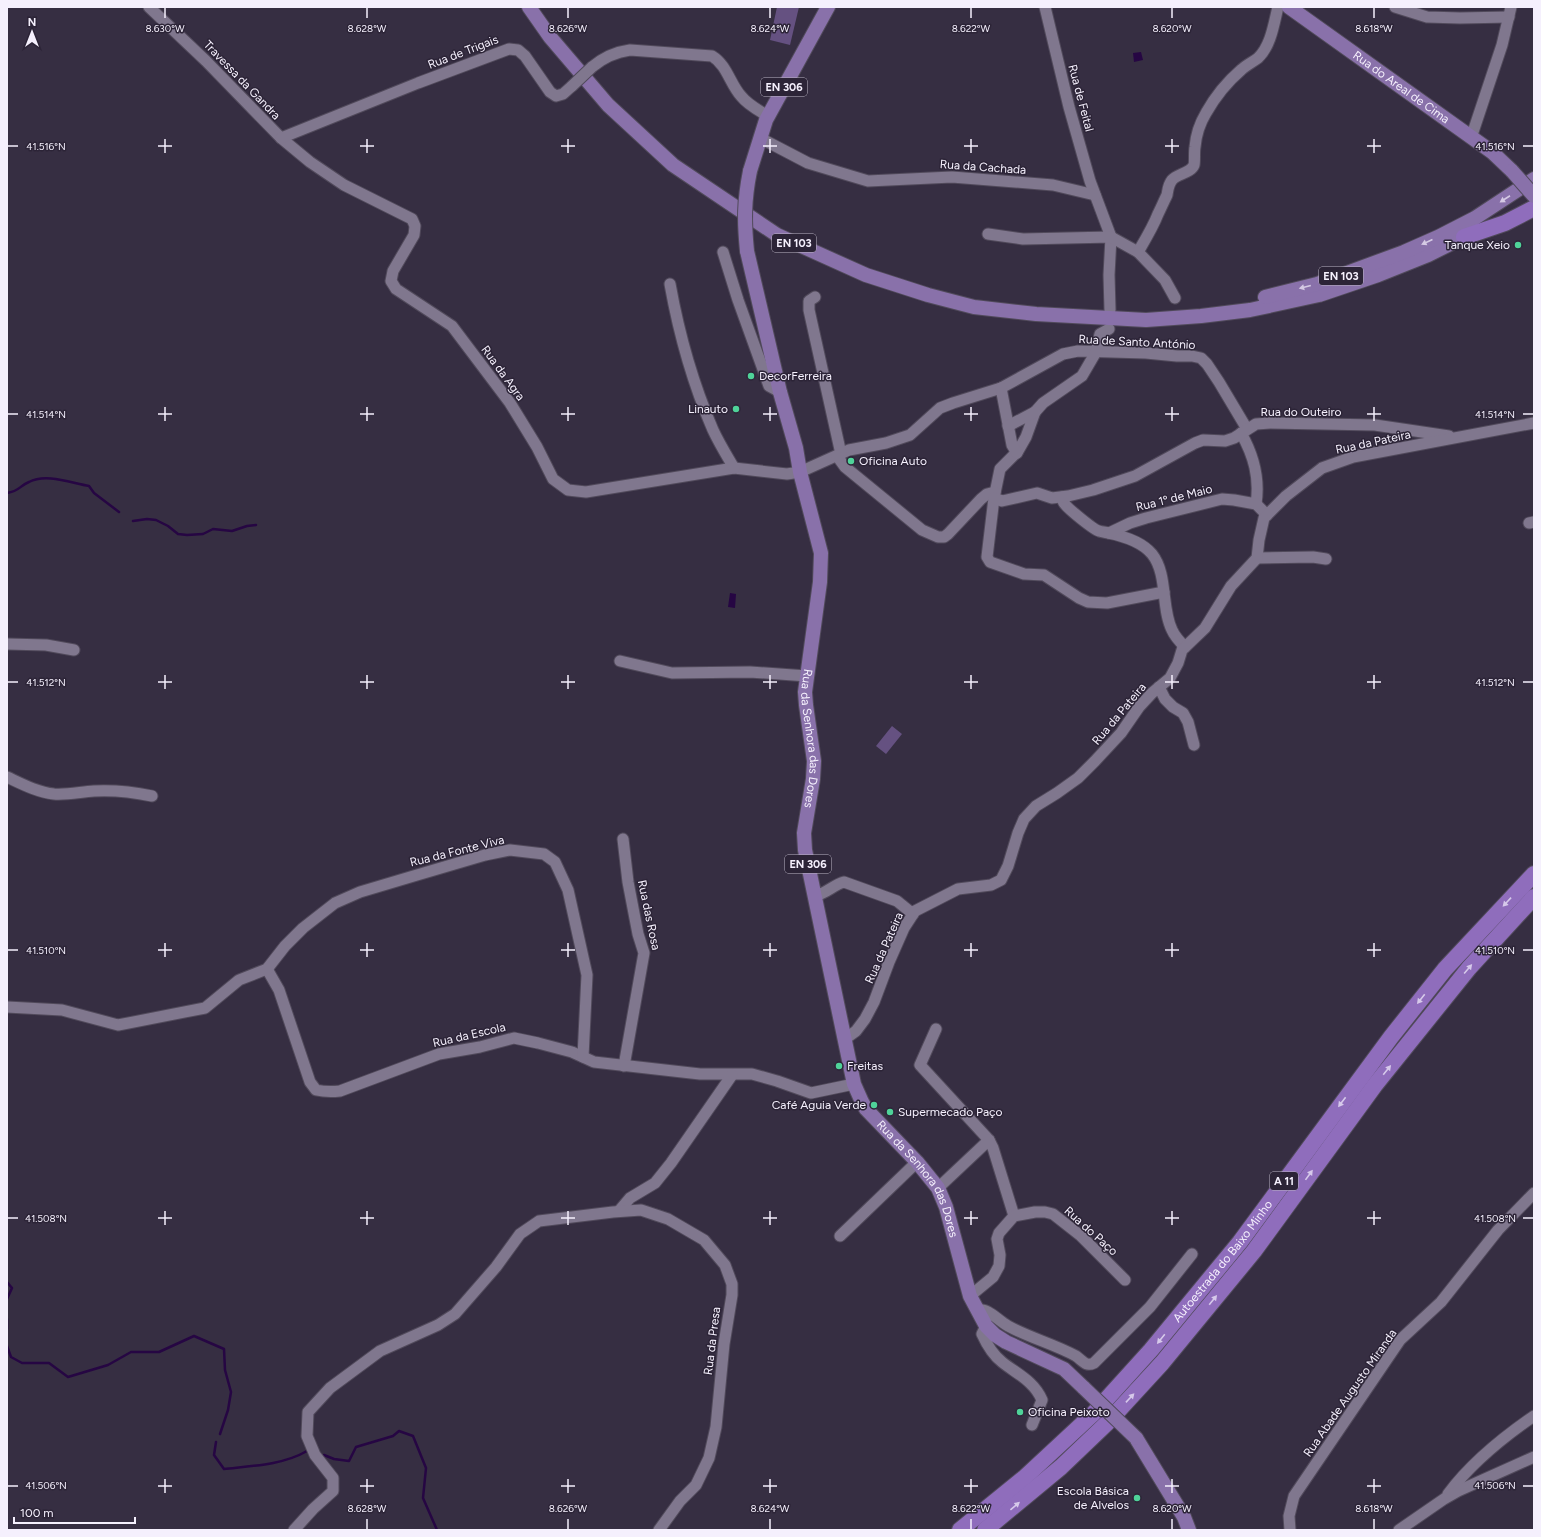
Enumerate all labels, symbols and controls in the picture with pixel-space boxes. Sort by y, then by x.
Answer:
north arrow [12,12,52,52]
text: N [28,16,36,29]
text: 8.630°W [145,22,185,35]
text: 8.628°W [348,22,387,35]
text: 8.626°W [549,22,588,35]
text: 8.624°W [751,22,790,35]
text: 8.622°W [952,22,991,35]
text: 8.620°W [1152,22,1192,35]
text: 8.618°W [1355,22,1393,35]
street label: Rua de Trigais [426,32,501,72]
street label: Travessa da Gandra [201,38,283,122]
street label: Rua do Areal de Cima [1350,48,1452,126]
street label: Rua de Feital [1065,63,1097,133]
road number: EN 306 [761,78,807,96]
text: 41.516°N [26,140,66,153]
text: 41.516°N [1475,140,1515,153]
street label: Rua da Cachada [939,157,1027,177]
one-way arrow [1500,195,1510,203]
road number: EN 103 [772,234,816,252]
place label: Tanque Xeio [1445,238,1510,252]
one-way arrow [1422,239,1433,245]
marker: Tanque Xeio [1513,240,1523,250]
road number: EN 103 [1319,267,1363,285]
one-way arrow [1299,284,1311,290]
street label: Rua de Santo António [1078,332,1196,352]
street label: Rua da Agra [478,343,528,403]
place label: DecorFerreira [759,369,832,383]
marker: DecorFerreira [746,371,756,381]
place label: Linauto [688,402,728,416]
marker: Linauto [731,404,741,414]
street label: Rua do Outeiro [1260,405,1342,419]
text: 41.514°N [26,408,66,421]
text: 41.514°N [1475,408,1515,421]
street label: Rua da Pateira [1334,427,1412,457]
place label: Oficina Auto [859,454,927,468]
marker: Oficina Auto [846,456,856,466]
street label: Rua 1º de Maio [1134,482,1214,514]
street label: Rua da Senhora das Dores [798,668,821,809]
text: 41.512°N [26,676,66,689]
text: 41.512°N [1475,676,1515,689]
street label: Rua da Pateira [1089,680,1149,748]
street label: Rua da Fonte Viva [408,832,506,870]
road number: EN 306 [785,855,831,873]
street label: Rua das Rosa [635,879,663,951]
one-way arrow [1502,897,1512,907]
street label: Rua da Pateira [862,910,906,986]
text: 41.510°N [26,944,66,957]
text: 41.510°N [1475,944,1515,957]
one-way arrow [1464,964,1473,974]
one-way arrow [1417,994,1425,1005]
street label: Rua da Escola [431,1020,507,1050]
place label: Freitas [847,1059,883,1073]
marker: Freitas [834,1061,844,1071]
one-way arrow [1382,1065,1391,1076]
one-way arrow [1338,1097,1346,1108]
place label: Café Aguia Verde [772,1098,866,1112]
marker: Café Aguia Verde [869,1100,879,1110]
place label: Supermecado Paço [898,1105,1003,1119]
marker: Supermecado Paço [885,1107,895,1117]
street label: Rua da Senhora das Dores [874,1118,961,1239]
one-way arrow [1305,1169,1313,1180]
road number: A 11 [1270,1172,1298,1190]
street label: Autoestrada do Baixo Minho [1170,1198,1275,1325]
street label: Rua do Paço [1062,1203,1120,1259]
text: 41.508°N [25,1212,67,1225]
text: 41.508°N [1474,1212,1516,1225]
one-way arrow [1209,1295,1218,1306]
street label: Rua da Presa [701,1306,723,1376]
street label: Rua Abade Augusto Miranda [1300,1326,1400,1460]
one-way arrow [1156,1333,1165,1344]
one-way arrow [1126,1392,1135,1403]
place label: Oficina Peixoto [1028,1405,1110,1419]
marker: Oficina Peixoto [1015,1407,1025,1417]
text: 41.506°N [25,1479,67,1492]
text: 41.506°N [1474,1479,1516,1492]
place label: Escola Básica de Alvelos [1057,1484,1129,1512]
marker: Escola Básica de Alvelos [1132,1493,1142,1503]
scale bar [14,1499,135,1525]
one-way arrow [1010,1501,1021,1510]
text: 8.628°W [348,1502,387,1515]
text: 8.626°W [549,1502,588,1515]
text: 8.624°W [751,1502,790,1515]
text: 8.622°W [952,1502,991,1515]
text: 8.620°W [1152,1502,1192,1515]
text: 8.618°W [1355,1502,1393,1515]
text: 100 m [20,1506,54,1520]

